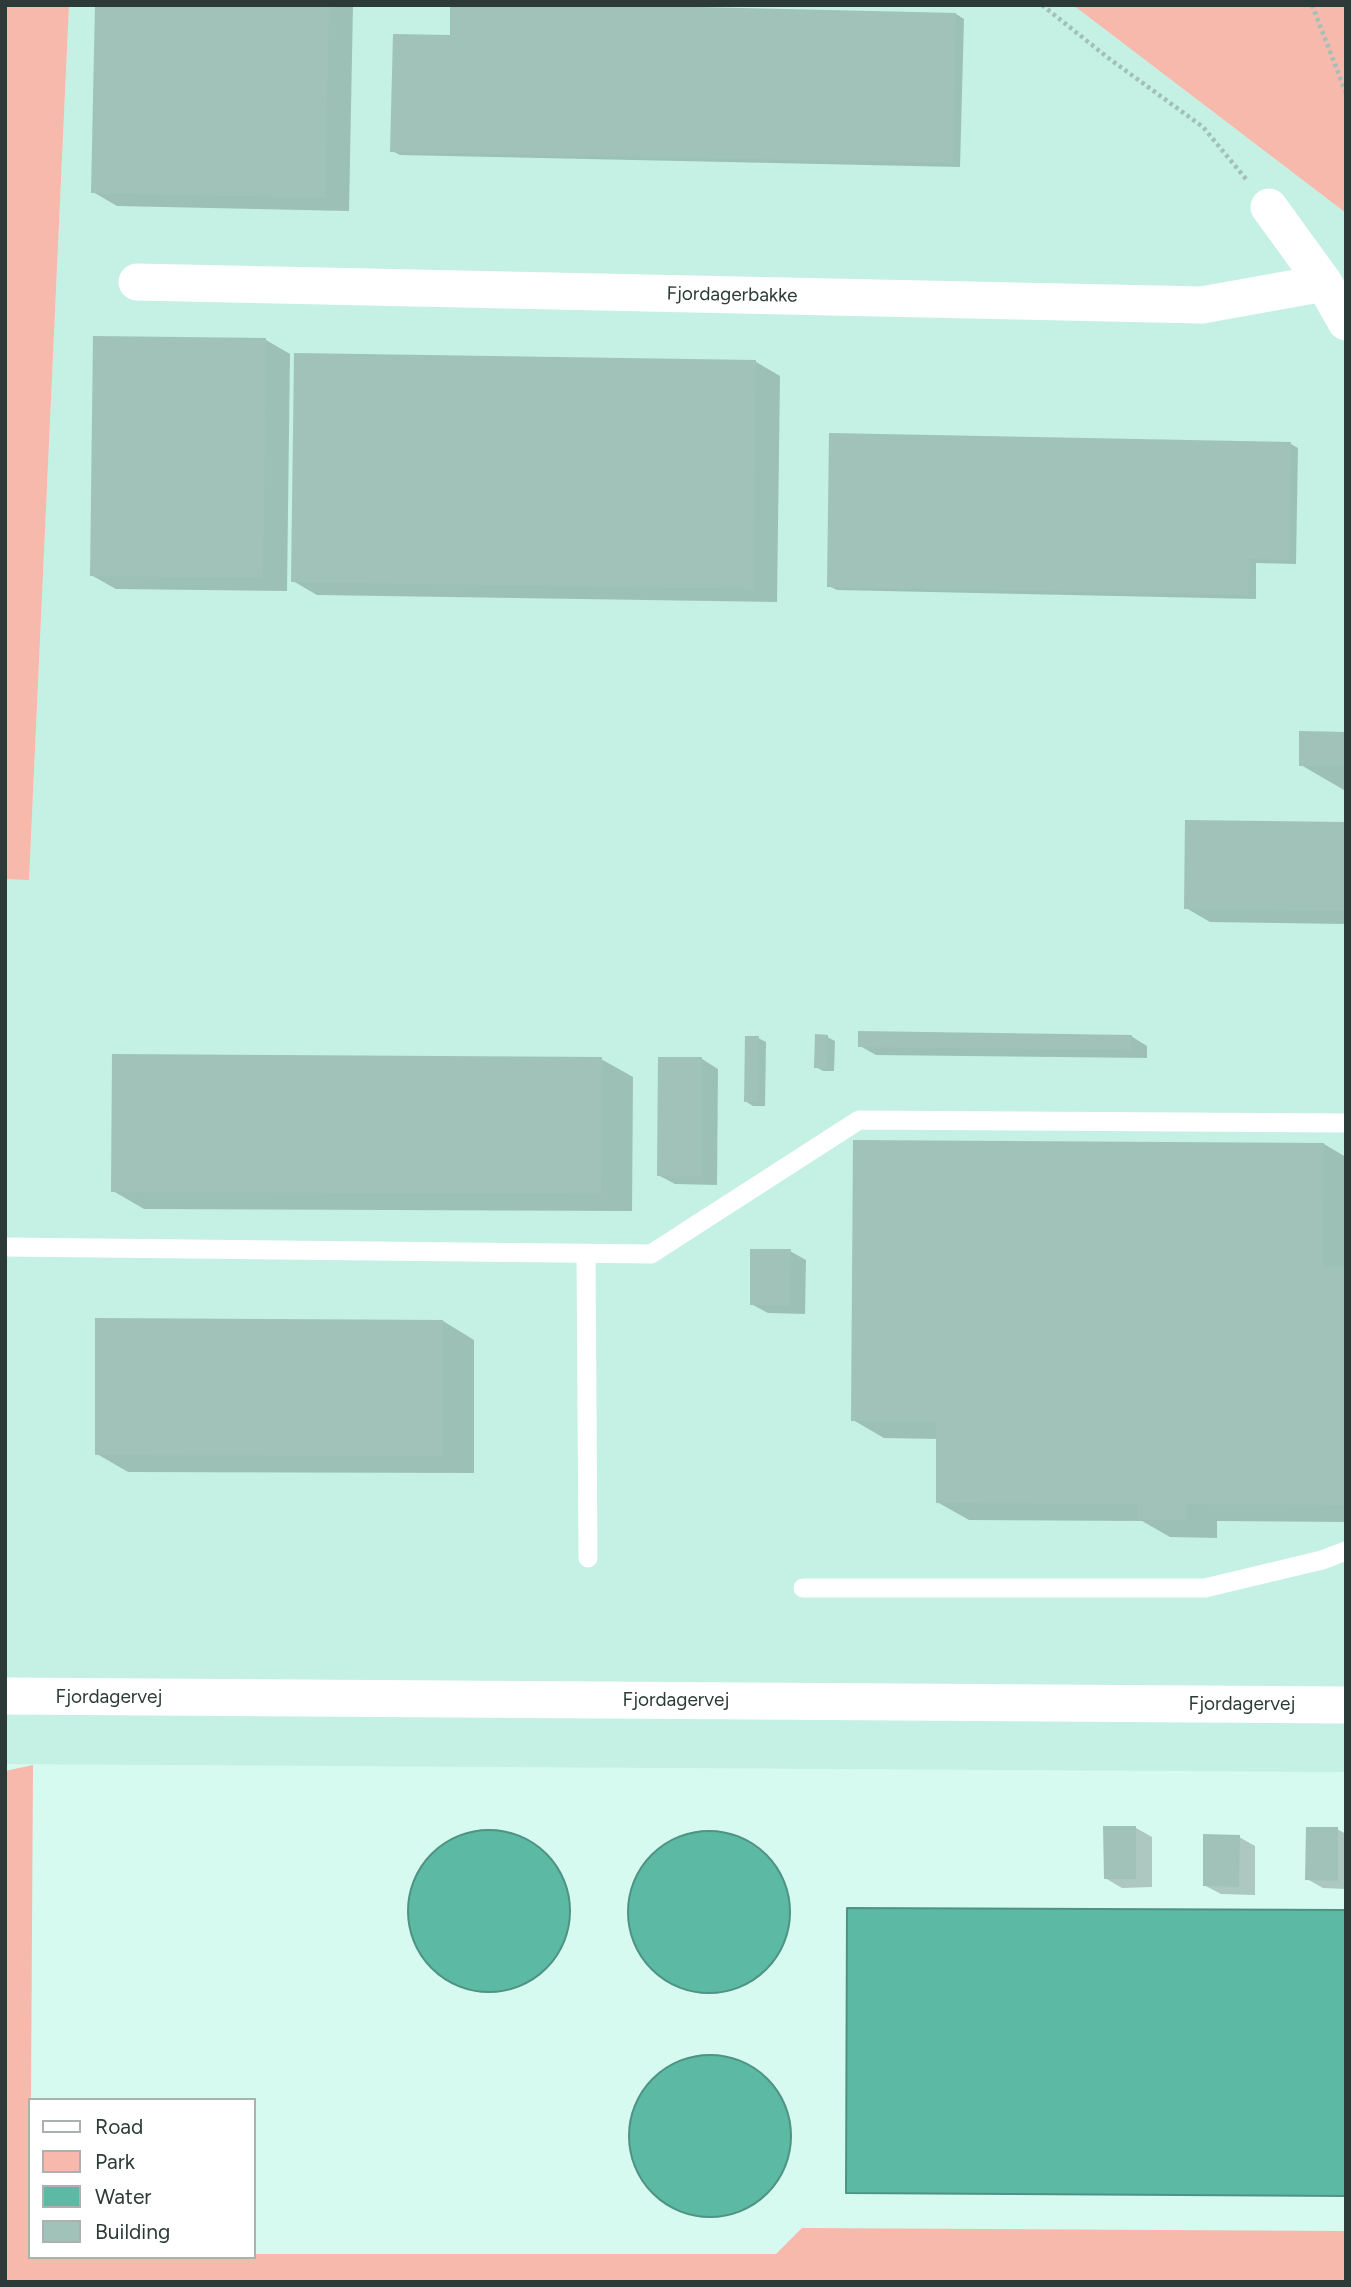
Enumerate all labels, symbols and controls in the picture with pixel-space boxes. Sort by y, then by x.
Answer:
street label: Fjordagerbakke [666,282,798,308]
street label: Fjordagervej [56,1686,162,1708]
street label: Fjordagervej [623,1689,729,1711]
street label: Fjordagervej [1189,1693,1295,1715]
legend [28,2098,256,2259]
text: Road [95,2114,143,2139]
text: Park [95,2149,135,2174]
text: Water [95,2184,151,2209]
text: Building [95,2219,170,2244]

